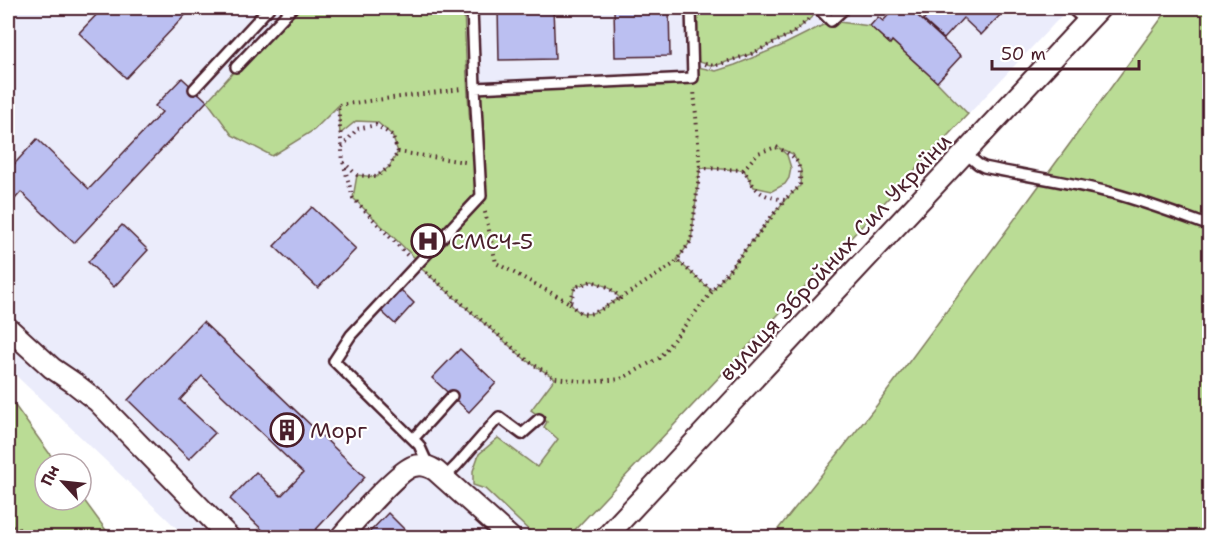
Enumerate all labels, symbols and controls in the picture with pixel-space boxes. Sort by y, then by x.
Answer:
scale bar [992,33,1139,71]
text: 50 m [1001,42,1046,66]
street label: вулиця Збройних Сил України [712,127,958,387]
hospital icon: СМСЧ-5 [410,223,446,259]
place label: СМСЧ-5 [451,227,533,256]
building icon: Морг [269,412,305,448]
place label: Морг [310,416,367,445]
north arrow [33,452,93,512]
text: Пн [36,461,64,490]

